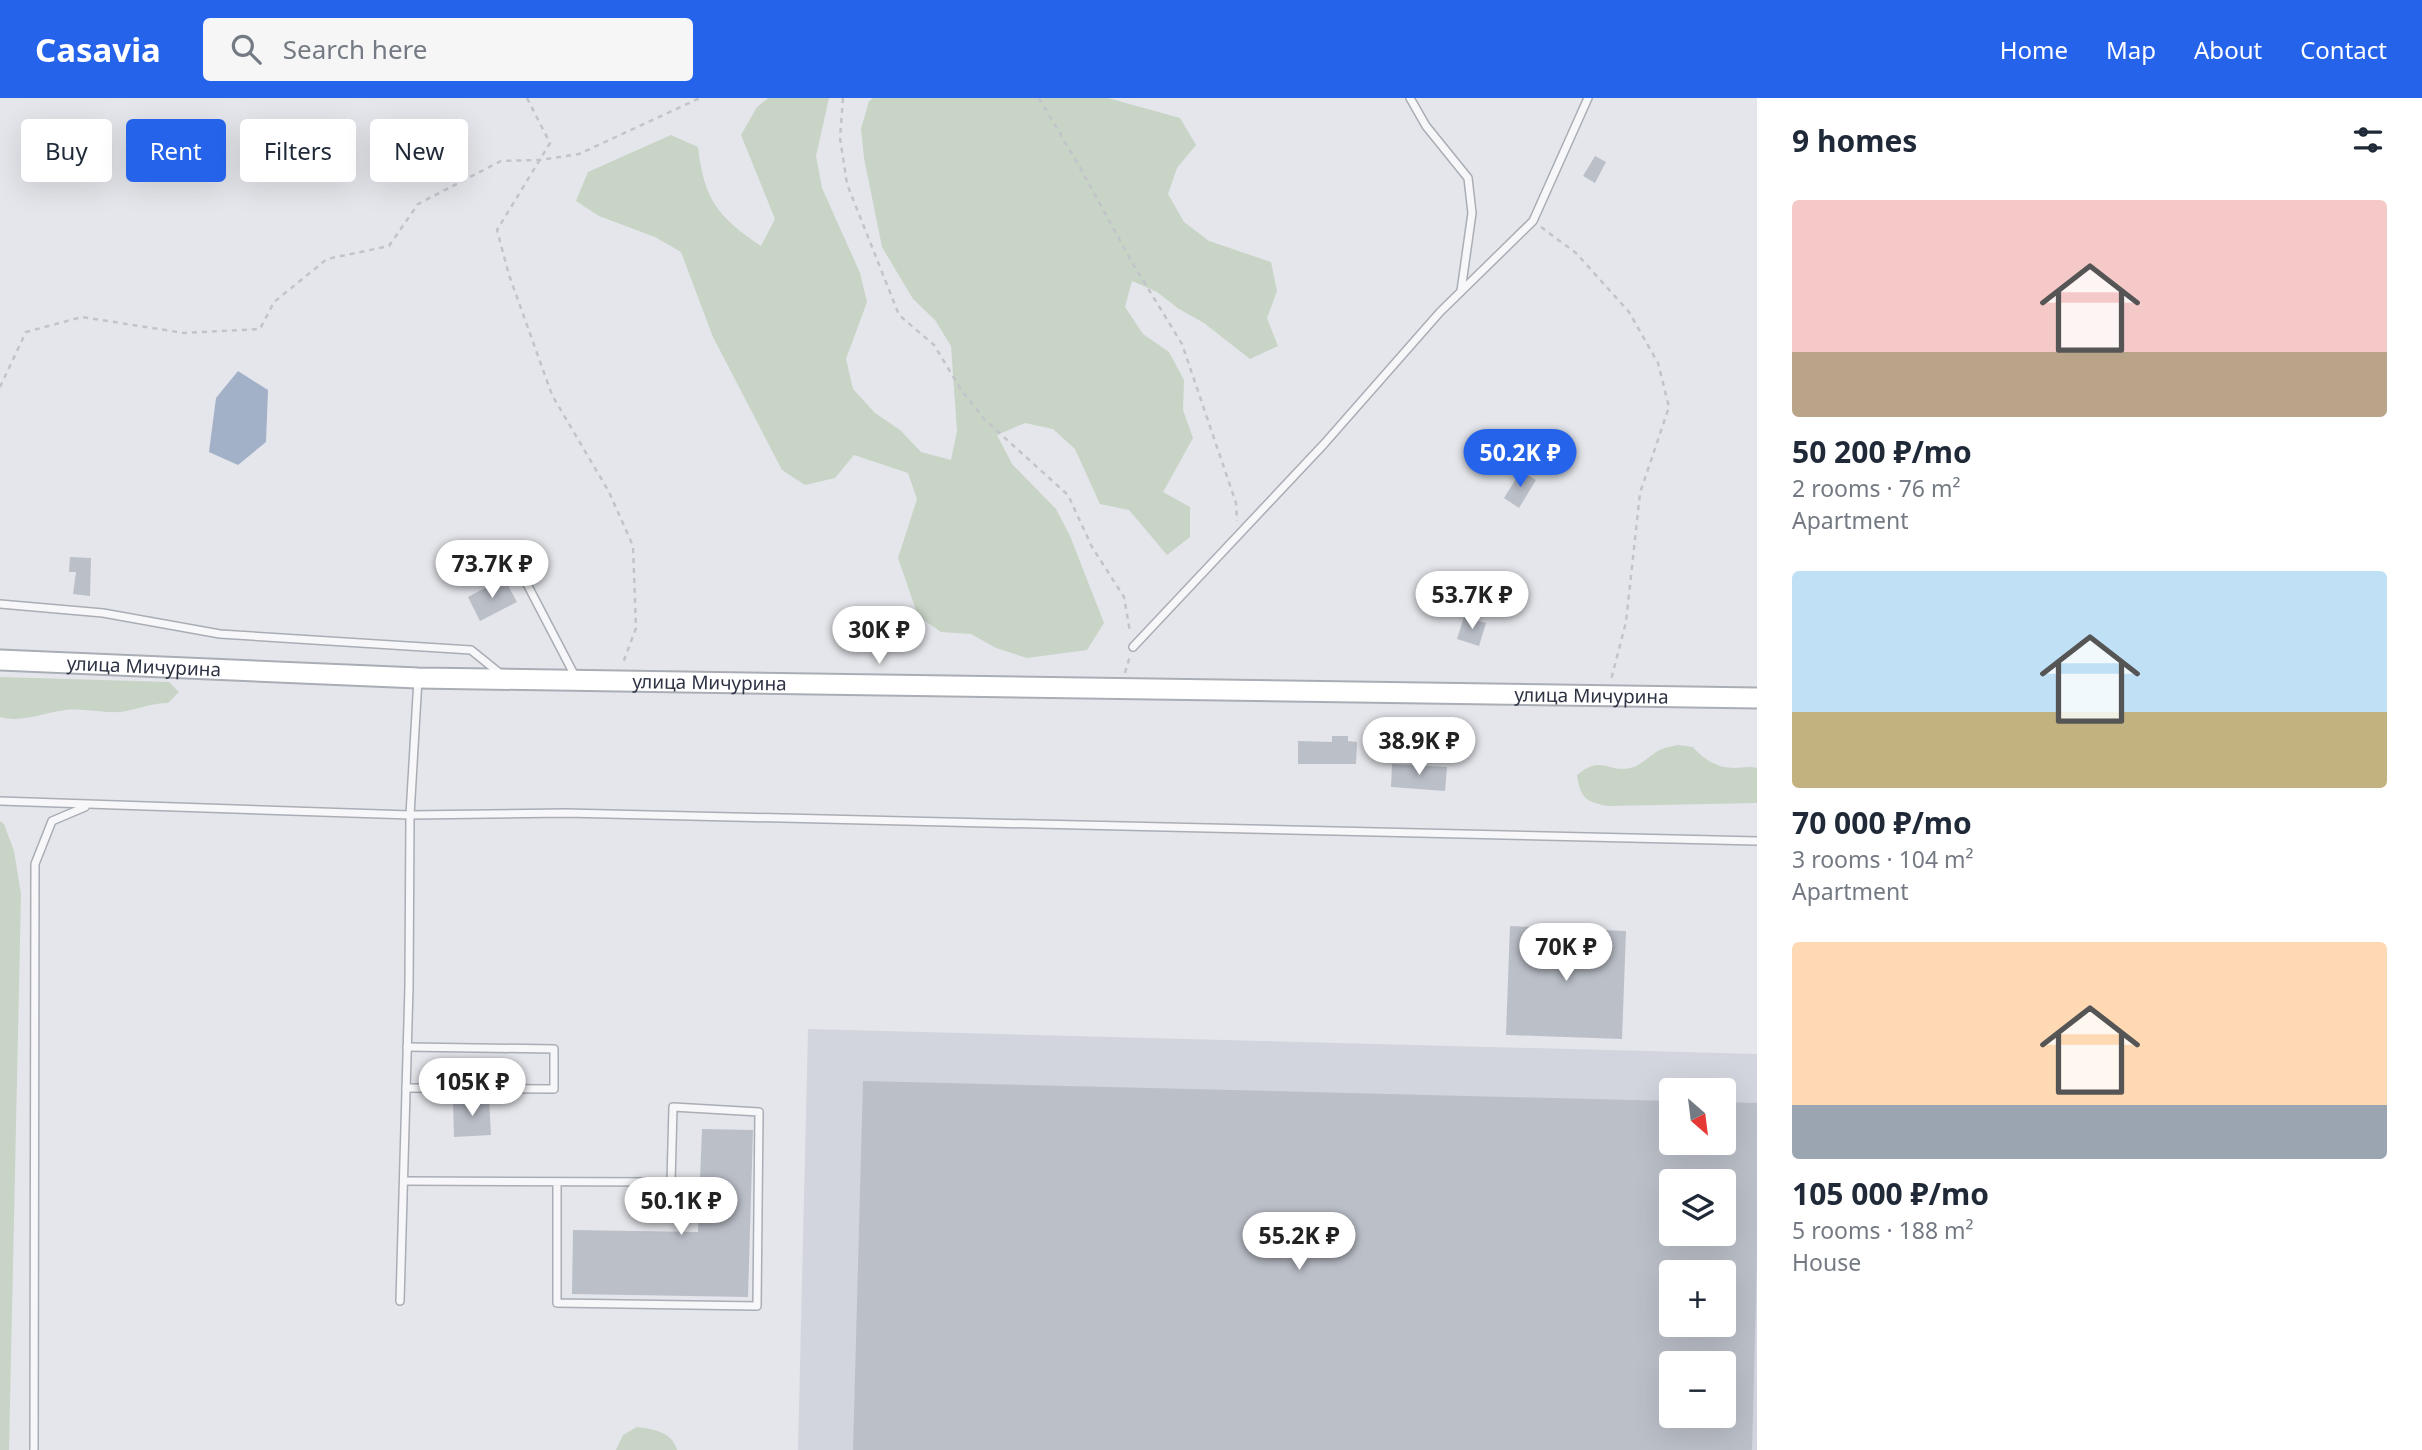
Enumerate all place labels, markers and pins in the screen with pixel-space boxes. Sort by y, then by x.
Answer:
pin: 50.2K ₽ [1455,430,1585,489]
pin: 73.7K ₽ [427,540,557,600]
pin: 53.7K ₽ [1407,572,1537,631]
pin: 30K ₽ [830,606,928,666]
pin: 38.9K ₽ [1354,718,1484,777]
pin: 70K ₽ [1517,924,1615,983]
pin: 105K ₽ [415,1058,529,1118]
pin: 50.1K ₽ [616,1178,746,1237]
pin: 55.2K ₽ [1234,1212,1364,1272]

